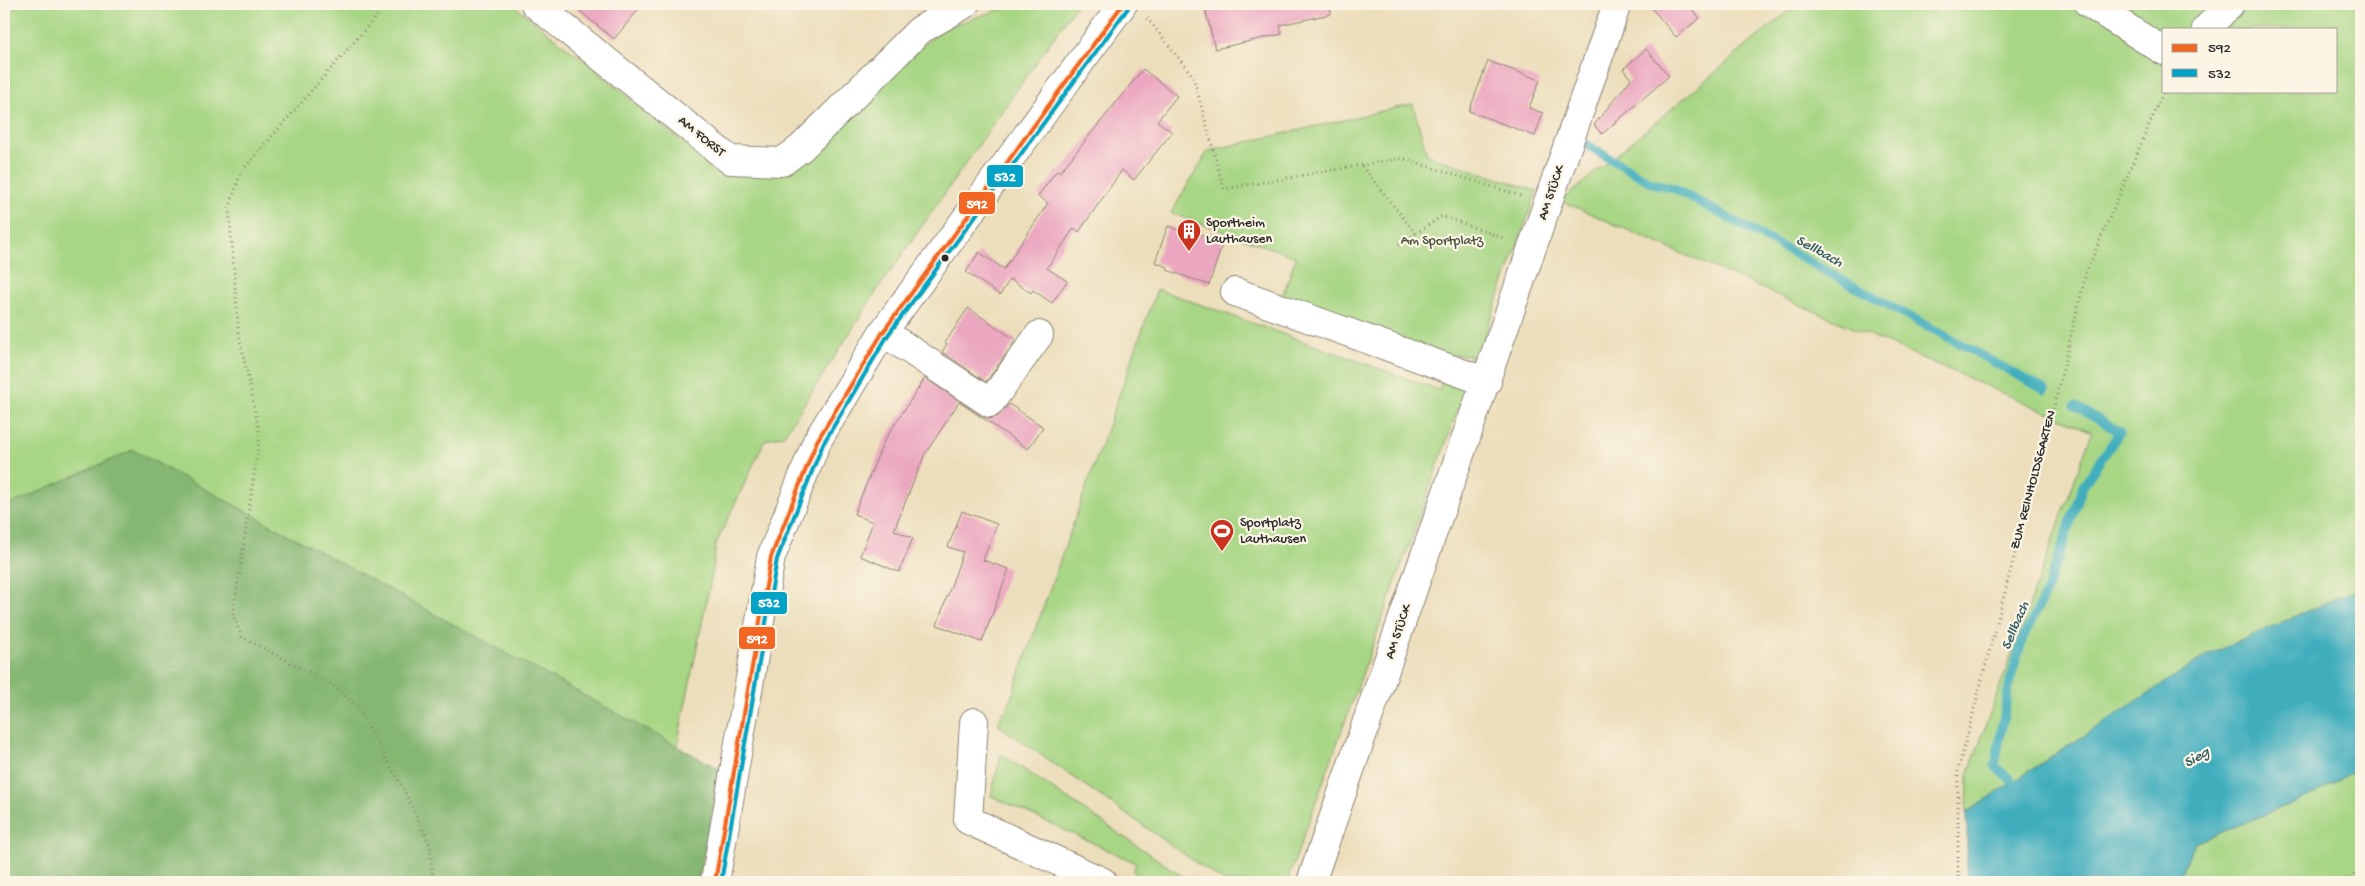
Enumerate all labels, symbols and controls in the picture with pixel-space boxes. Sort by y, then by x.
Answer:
legend [2162,28,2338,92]
text: 592 [2208,40,2231,58]
text: 532 [2208,66,2231,84]
street label: AM FORST [674,113,729,162]
street label: AM STÜCK [1535,162,1570,223]
line badge: 532 [986,164,1024,188]
text: 532 [994,170,1016,187]
line badge: 592 [958,191,996,215]
text: 592 [966,197,988,214]
place label: Sportheim Lauthausen [1206,215,1272,248]
building icon: Sportheim Lauthausen [1176,218,1202,252]
water label: Sellbach [1792,232,1846,273]
park label: Am Sportplatz [1401,233,1484,250]
unlabelled marker [940,253,950,263]
street label: ZUM REINHOLDSGARTEN [2007,408,2061,552]
place label: Sportplatz Lauthausen [1240,515,1306,548]
sports icon: Sportplatz Lauthausen [1209,518,1235,552]
line badge: 532 [750,591,788,615]
text: 532 [758,596,780,613]
water label: Sellbach [1998,598,2035,653]
street label: AM STÜCK [1382,601,1417,662]
line badge: 592 [738,626,776,650]
text: 592 [746,632,768,649]
water label: Sieg [2181,743,2214,772]

